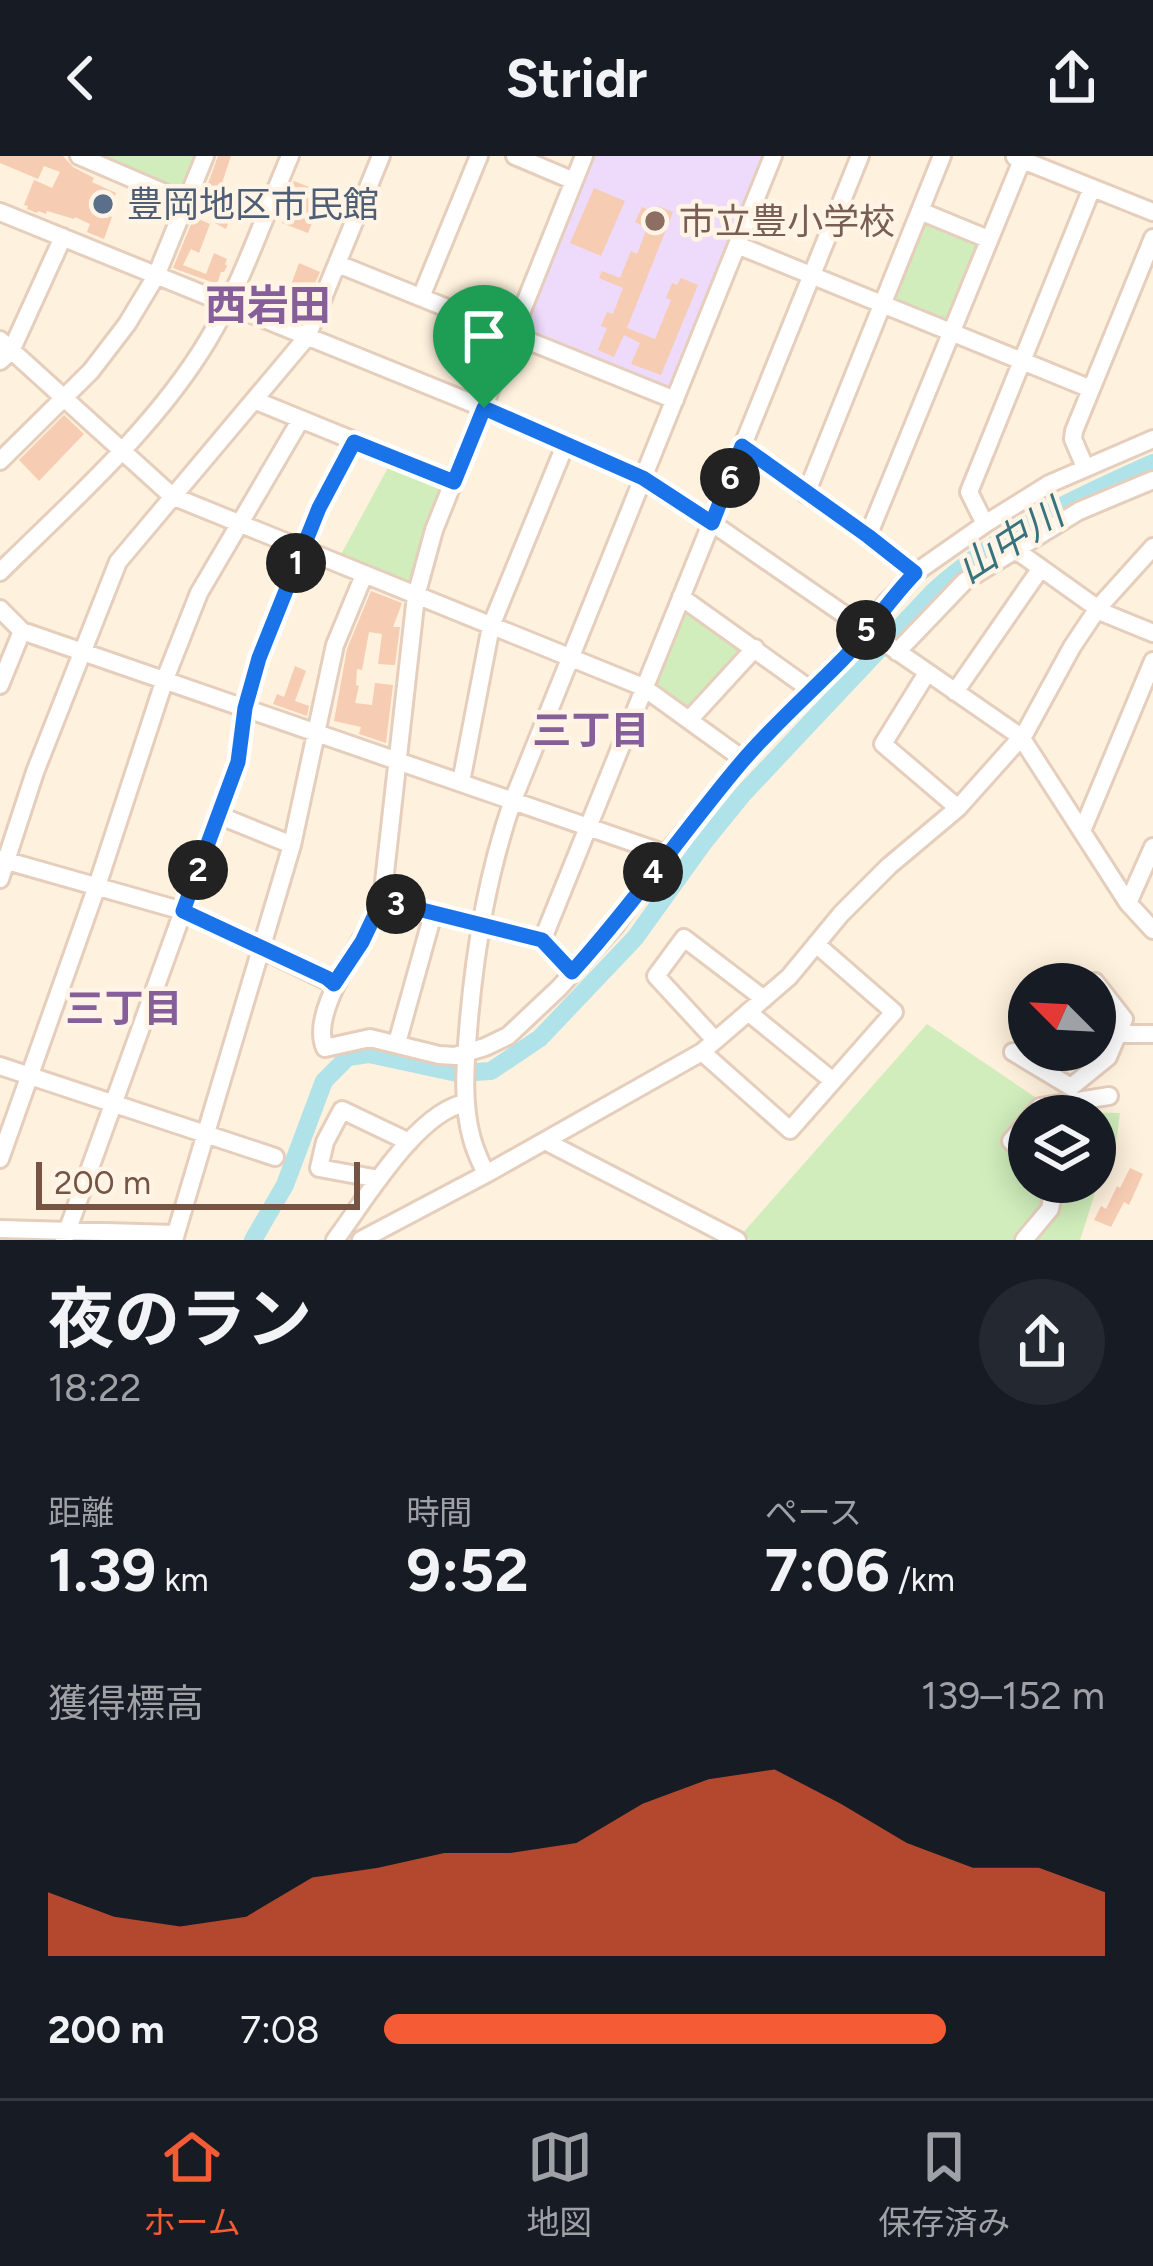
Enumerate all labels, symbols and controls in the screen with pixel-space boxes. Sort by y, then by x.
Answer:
icon: back [48,45,114,111]
icon: share [1039,45,1105,111]
text: Stridr [506,46,647,111]
place label: 豊岡地区市民館 [127,183,379,226]
marker: 豊岡地区市民館 [90,191,116,217]
place label: 市立豊小学校 [679,200,895,243]
marker: 市立豊小学校 [642,208,668,234]
district label: 西岩田 [205,280,331,331]
pin [433,285,535,408]
icon: arrive [451,303,517,369]
pin: 6 [700,448,760,508]
text: 6 [720,458,740,497]
water label: 山中川 [948,487,1075,593]
pin: 1 [266,533,326,593]
text: 1 [289,543,303,582]
pin: 5 [836,600,896,660]
text: 5 [856,610,876,649]
district label: 三丁目 [532,707,650,754]
pin: 2 [168,840,228,900]
pin: 4 [623,842,683,902]
text: 2 [188,850,208,889]
text: 4 [643,852,663,891]
pin: 3 [366,874,426,934]
text: 3 [387,884,405,923]
north arrow [1008,963,1116,1071]
map controls [1008,963,1116,1203]
district label: 三丁目 [65,985,183,1032]
button: layers [1008,1095,1116,1203]
scale bar [36,1156,360,1209]
text: 200 m [54,1163,151,1202]
text: 夜のラン [48,1279,312,1359]
button: share [979,1279,1105,1405]
text: 18:22 [48,1364,142,1411]
text: 距離 [48,1493,114,1532]
text: 時間 [406,1493,472,1532]
text: ペース [765,1493,862,1532]
text: 1.39 [48,1534,156,1606]
text: 9:52 [406,1534,529,1606]
text: 7:06 [765,1534,890,1606]
text: km [156,1560,209,1599]
text: /km [890,1560,955,1599]
text: 139–152 m [921,1672,1105,1719]
text: 獲得標高 [48,1680,204,1727]
text: 200 m [48,2006,164,2053]
text: 7:08 [240,2006,320,2053]
tab: ホーム [143,2124,241,2244]
tab: 地図 [527,2124,593,2244]
tab: 保存済み [878,2124,1010,2244]

